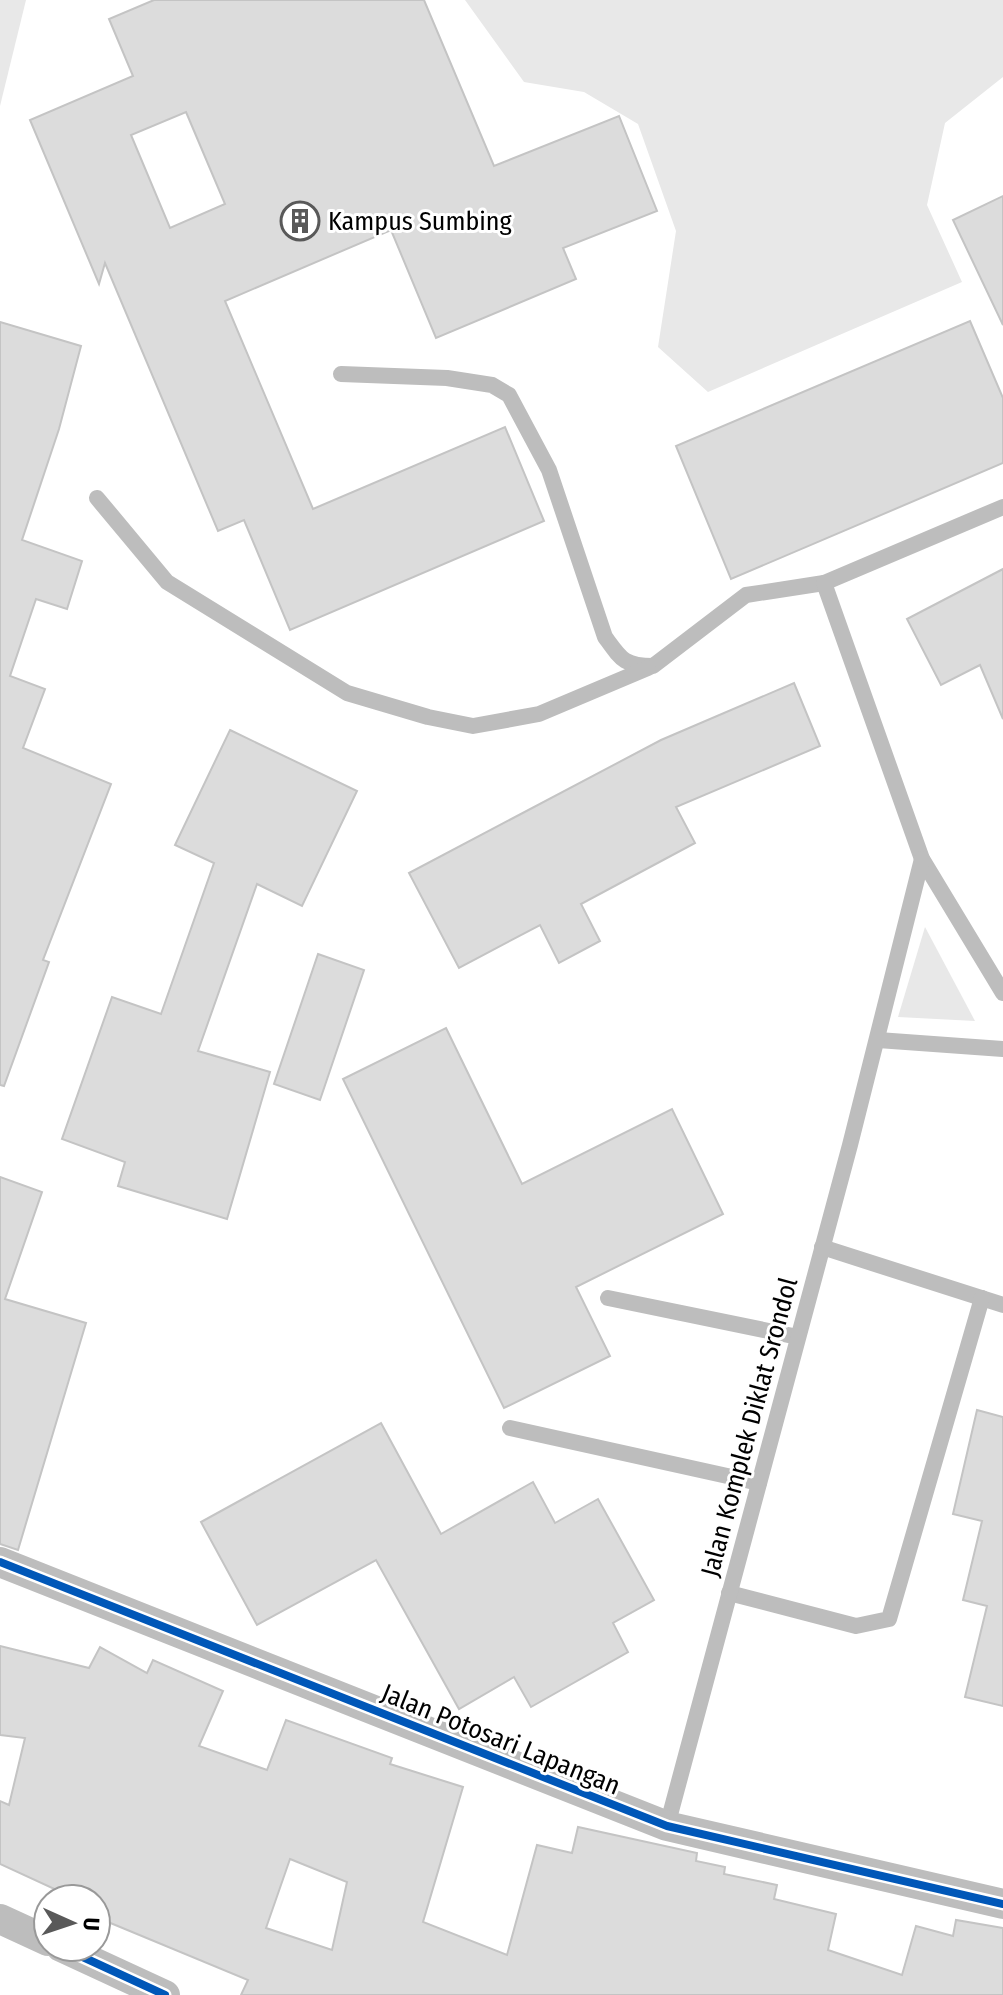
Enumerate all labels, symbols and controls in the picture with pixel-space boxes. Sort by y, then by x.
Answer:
building icon: Kampus Sumbing [279,200,321,242]
place label: Kampus Sumbing [328,206,513,237]
street label: Jalan Komplek Diklat Srondol [695,1274,804,1580]
street label: Jalan Potosari Lapangan [377,1677,625,1802]
north arrow [32,1883,112,1963]
text: U [78,1917,105,1931]

